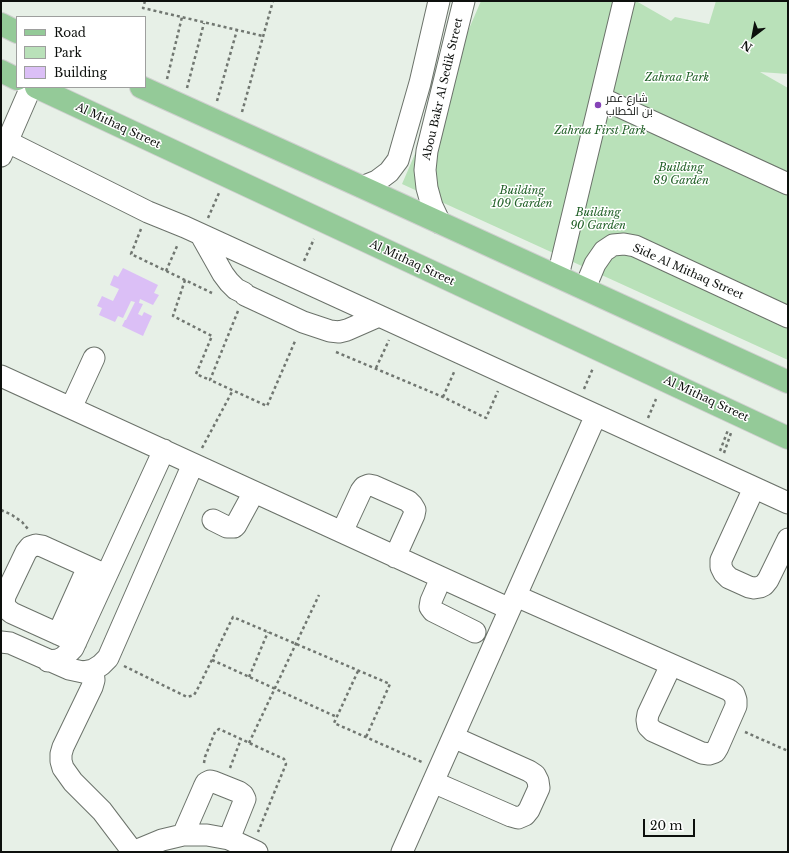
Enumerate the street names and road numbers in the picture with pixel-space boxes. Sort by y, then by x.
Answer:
street label: Abou Bakr Al Sedik Street [420,16,466,162]
street label: Al Mithaq Street [73,101,163,151]
street label: Al Mithaq Street [367,238,457,288]
street label: Side Al Mithaq Street [631,242,745,302]
street label: Al Mithaq Street [661,374,751,424]

